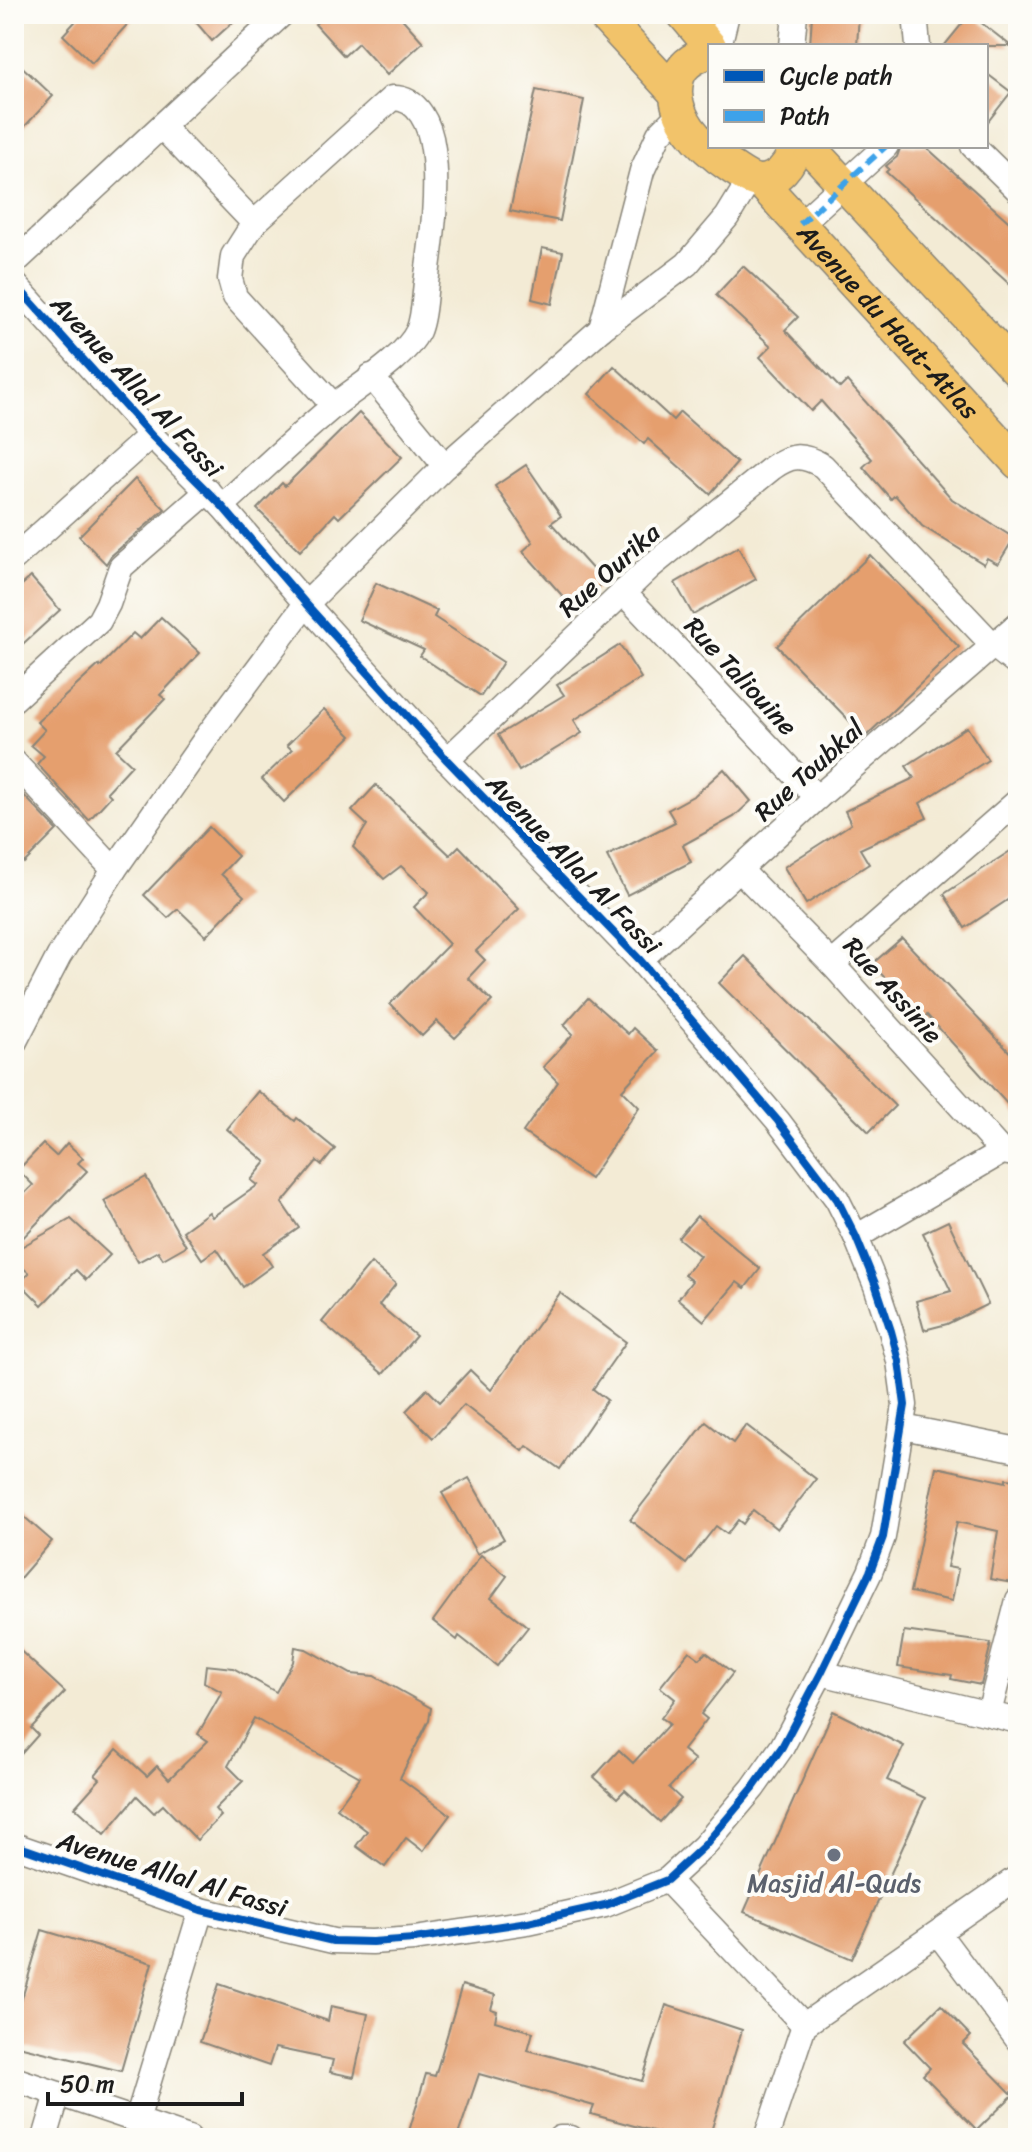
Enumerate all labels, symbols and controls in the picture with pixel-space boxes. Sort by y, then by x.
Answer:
legend [708,44,988,148]
text: Cycle path [780,55,893,97]
text: Path [780,95,830,137]
street label: Avenue du Haut-Atlas [785,211,992,431]
street label: Avenue Allal Al Fassi [38,282,236,489]
street label: Rue Ourika [547,510,672,629]
street label: Rue Taliouine [673,605,809,747]
street label: Rue Toubkal [743,707,876,833]
street label: Avenue Allal Al Fassi [474,762,674,966]
street label: Rue Assinie [832,925,954,1055]
street label: Avenue Allal Al Fassi [50,1817,293,1931]
marker: Masjid Al-Quds [825,1846,843,1864]
place label: Masjid Al-Quds [747,1860,921,1906]
scale bar [48,2056,242,2106]
text: 50 m [60,2063,115,2105]

